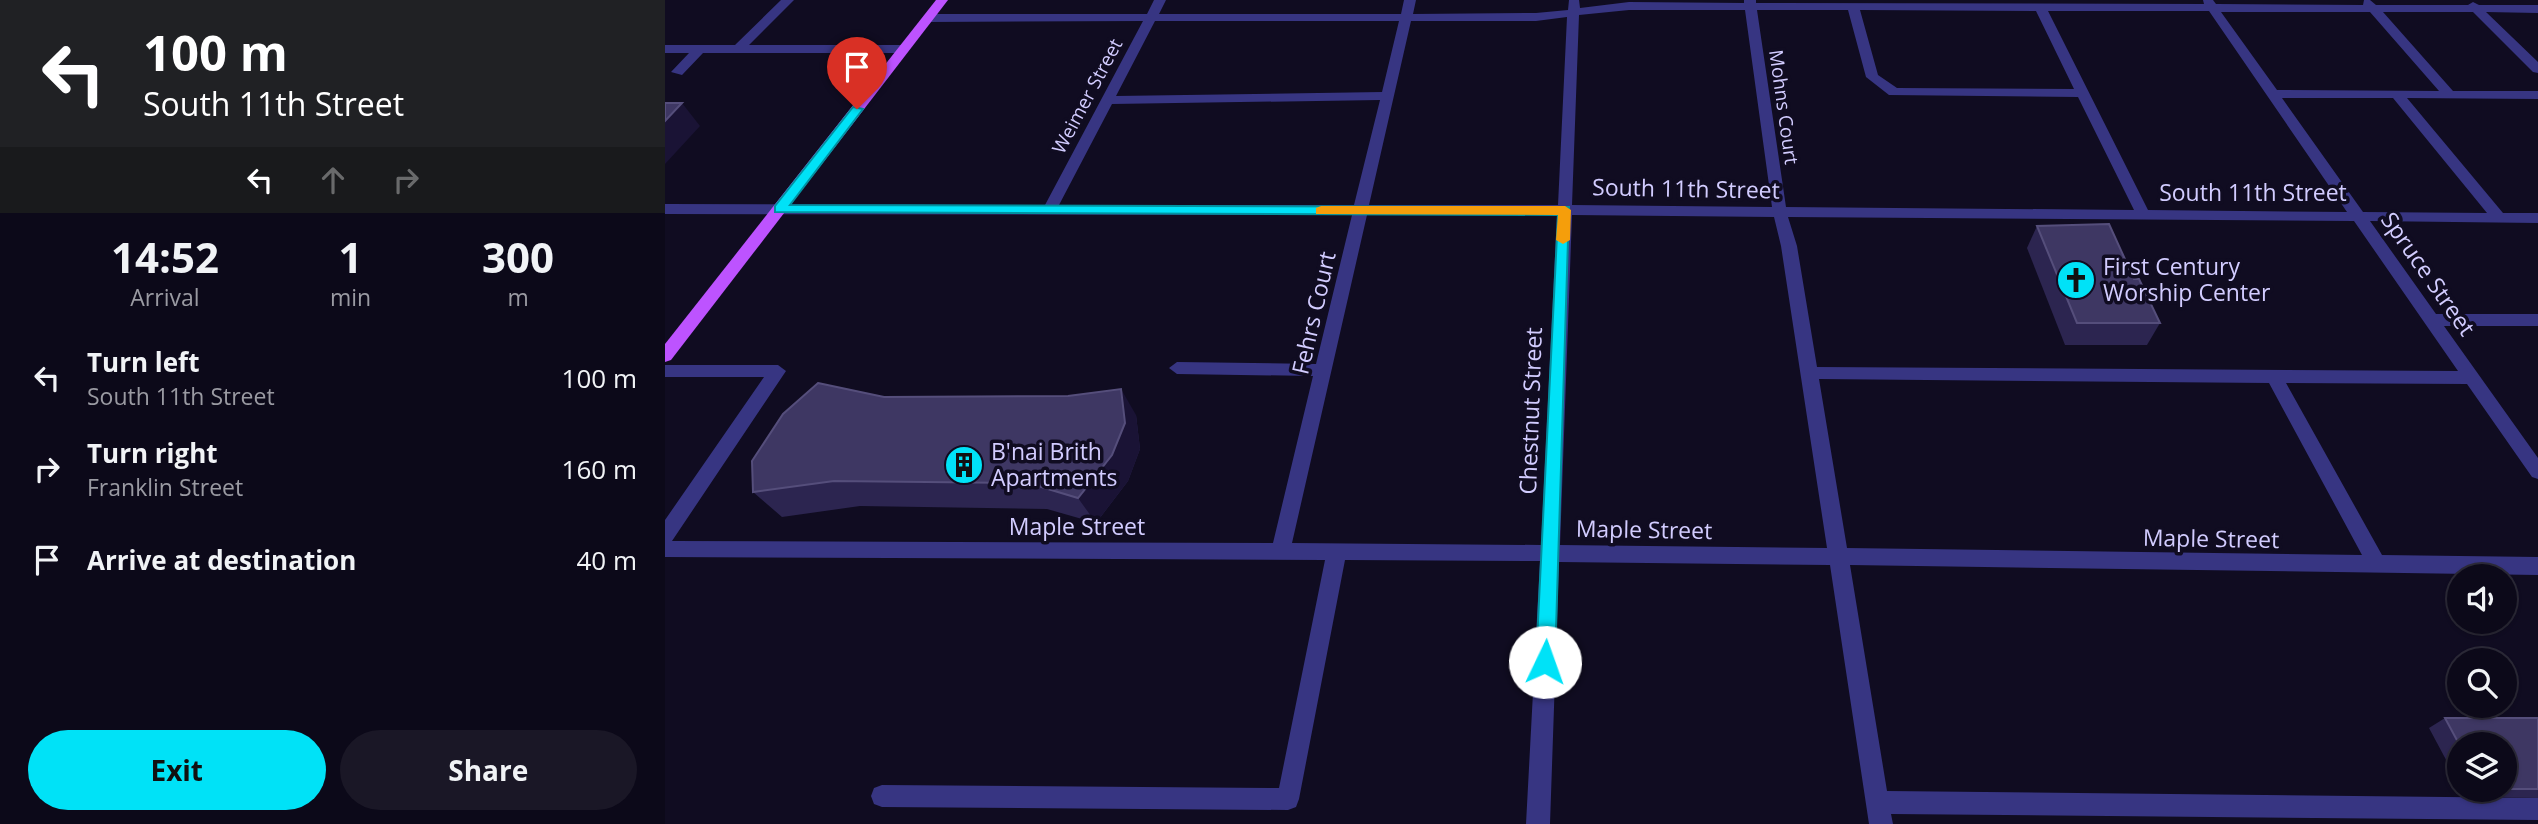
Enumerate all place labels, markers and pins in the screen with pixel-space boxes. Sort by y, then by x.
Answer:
pin [827,37,887,109]
place label: First Century Worship Center [2103,250,2271,308]
church icon: First Century Worship Center [2055,259,2097,301]
place label: B'nai Brith Apartments [991,435,1117,493]
building icon: B'nai Brith Apartments [943,444,985,486]

